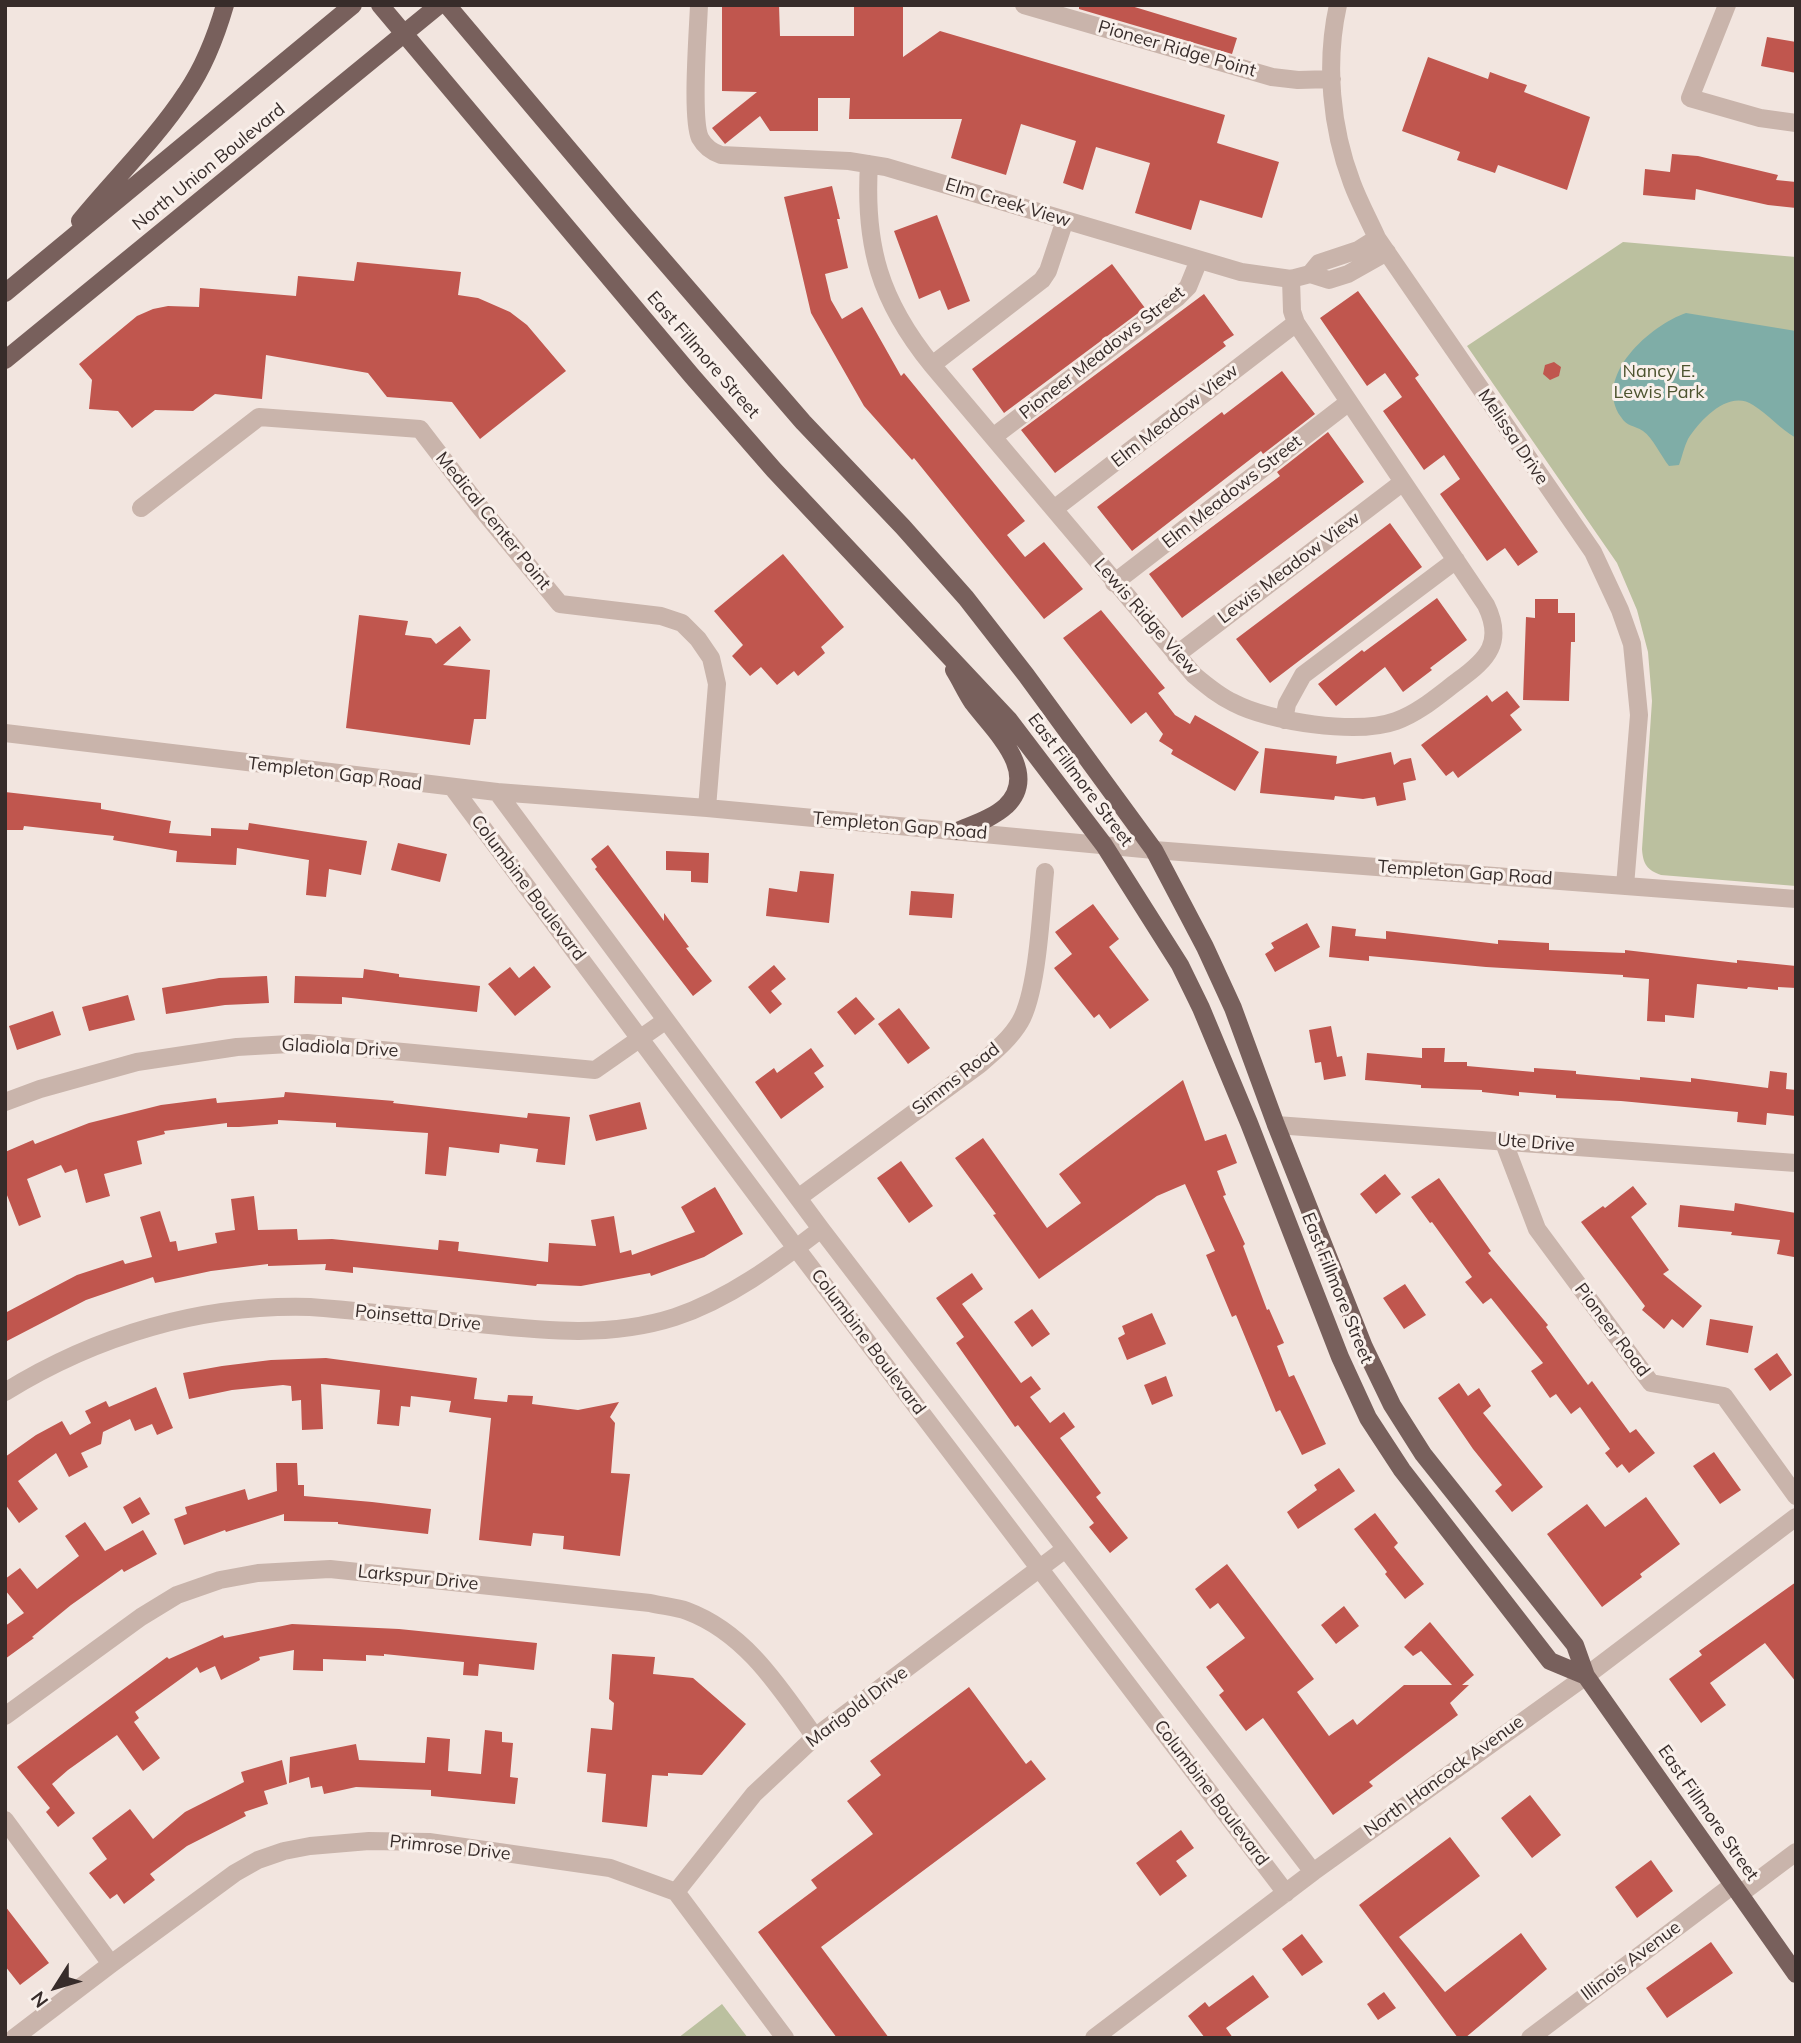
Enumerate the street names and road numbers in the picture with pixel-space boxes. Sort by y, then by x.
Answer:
street label: Pioneer Ridge Point [1096,16,1258,82]
street label: North Union Boulevard [128,99,290,235]
street label: Elm Creek View [943,174,1073,232]
street label: Pioneer Meadows Street [1015,282,1189,424]
street label: East Fillmore Street [642,287,764,423]
street label: Elm Meadow View [1107,360,1243,472]
street label: Melissa Drive [1473,385,1553,489]
street label: Elm Meadows Street [1158,431,1306,553]
street label: Medical Center Point [431,448,555,594]
street label: Lewis Meadow View [1214,507,1364,629]
street label: Lewis Ridge View [1089,554,1203,680]
street label: East Fillmore Street [1023,709,1137,851]
street label: Templeton Gap Road [247,753,423,795]
street label: Templeton Gap Road [812,808,988,844]
street label: Columbine Boulevard [466,811,590,965]
street label: Templeton Gap Road [1377,856,1553,890]
street label: Gladiola Drive [281,1034,399,1062]
street label: Simms Road [908,1038,1004,1120]
street label: Ute Drive [1497,1130,1575,1156]
street label: East Fillmore Street [1297,1209,1377,1367]
street label: Columbine Boulevard [806,1265,930,1419]
street label: Pioneer Road [1570,1279,1654,1381]
street label: Poinsetta Drive [354,1301,482,1335]
street label: Larkspur Drive [357,1561,479,1595]
street label: Marigold Drive [802,1662,912,1752]
street label: North Hancock Avenue [1360,1711,1528,1841]
street label: Columbine Boulevard [1149,1716,1273,1870]
street label: East Fillmore Street [1653,1741,1763,1885]
street label: Primrose Drive [388,1831,512,1865]
street label: Illinois Avenue [1577,1917,1685,2005]

